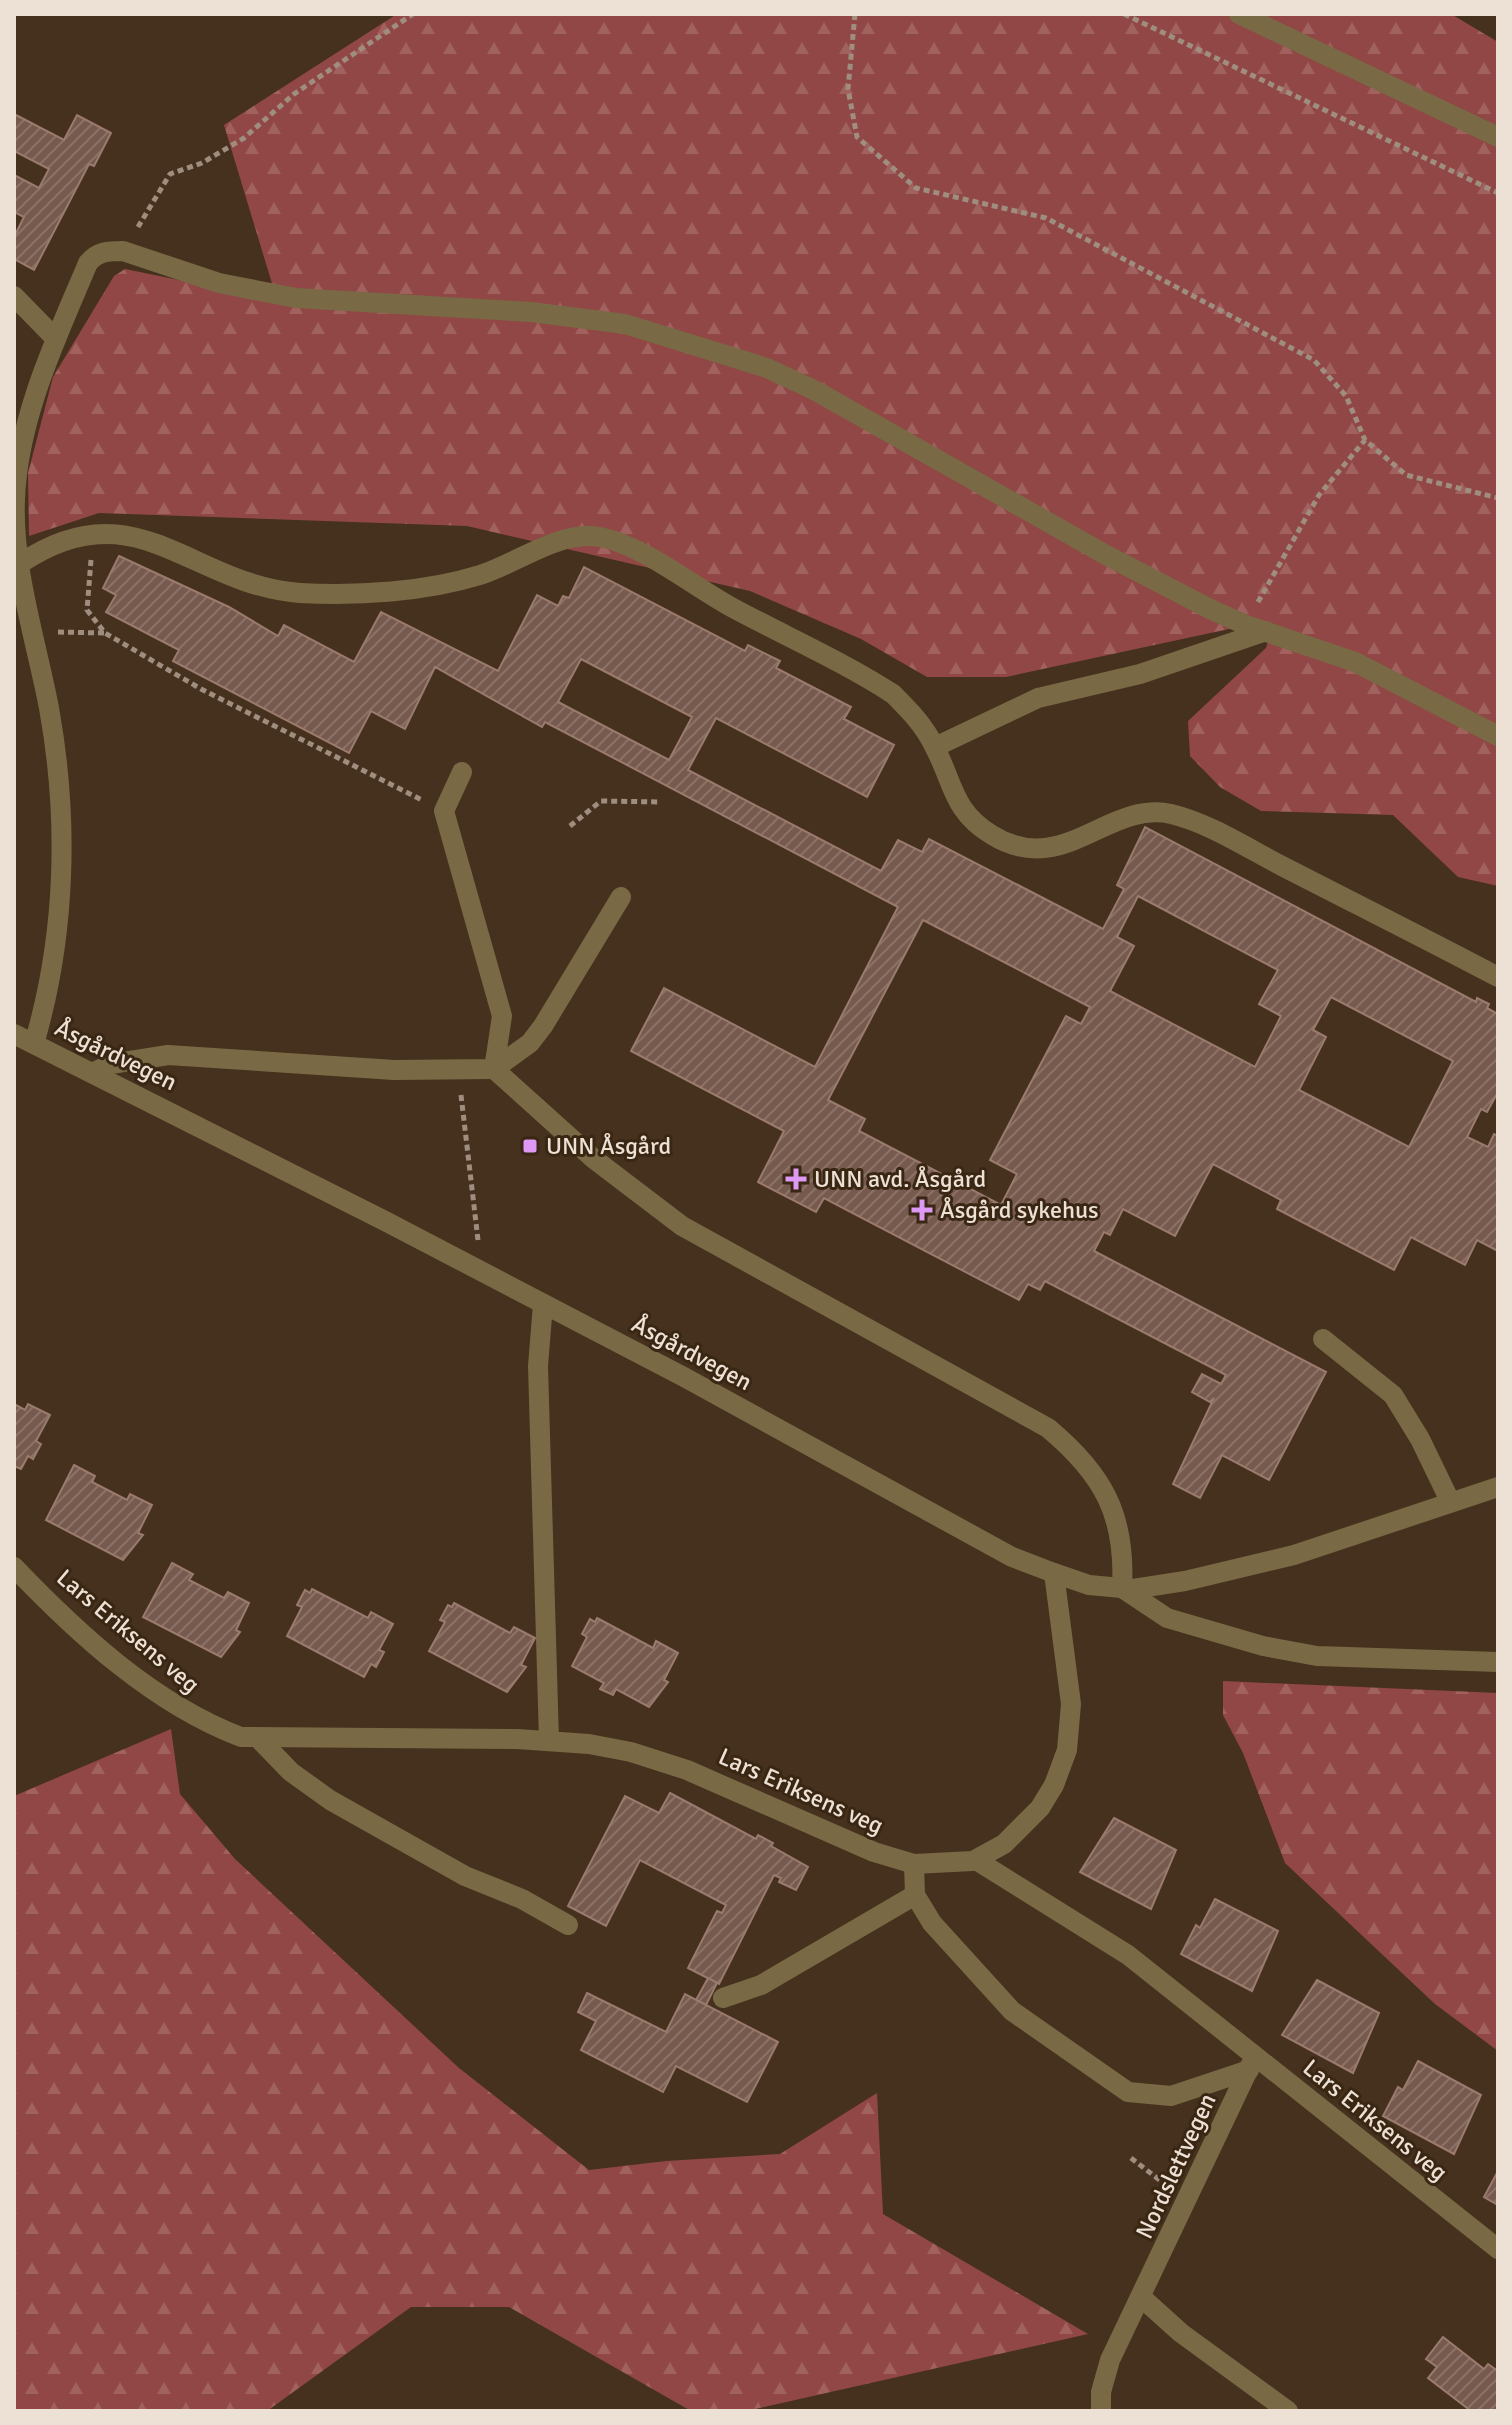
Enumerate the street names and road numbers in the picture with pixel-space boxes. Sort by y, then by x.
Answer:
street label: Åsgårdvegen [50,1013,182,1097]
street label: Åsgårdvegen [627,1309,757,1397]
street label: Lars Eriksens veg [51,1563,205,1699]
street label: Lars Eriksens veg [714,1741,888,1841]
street label: Lars Eriksens veg [1297,2053,1453,2187]
street label: Nordslettvegen [1129,2089,1223,2243]

